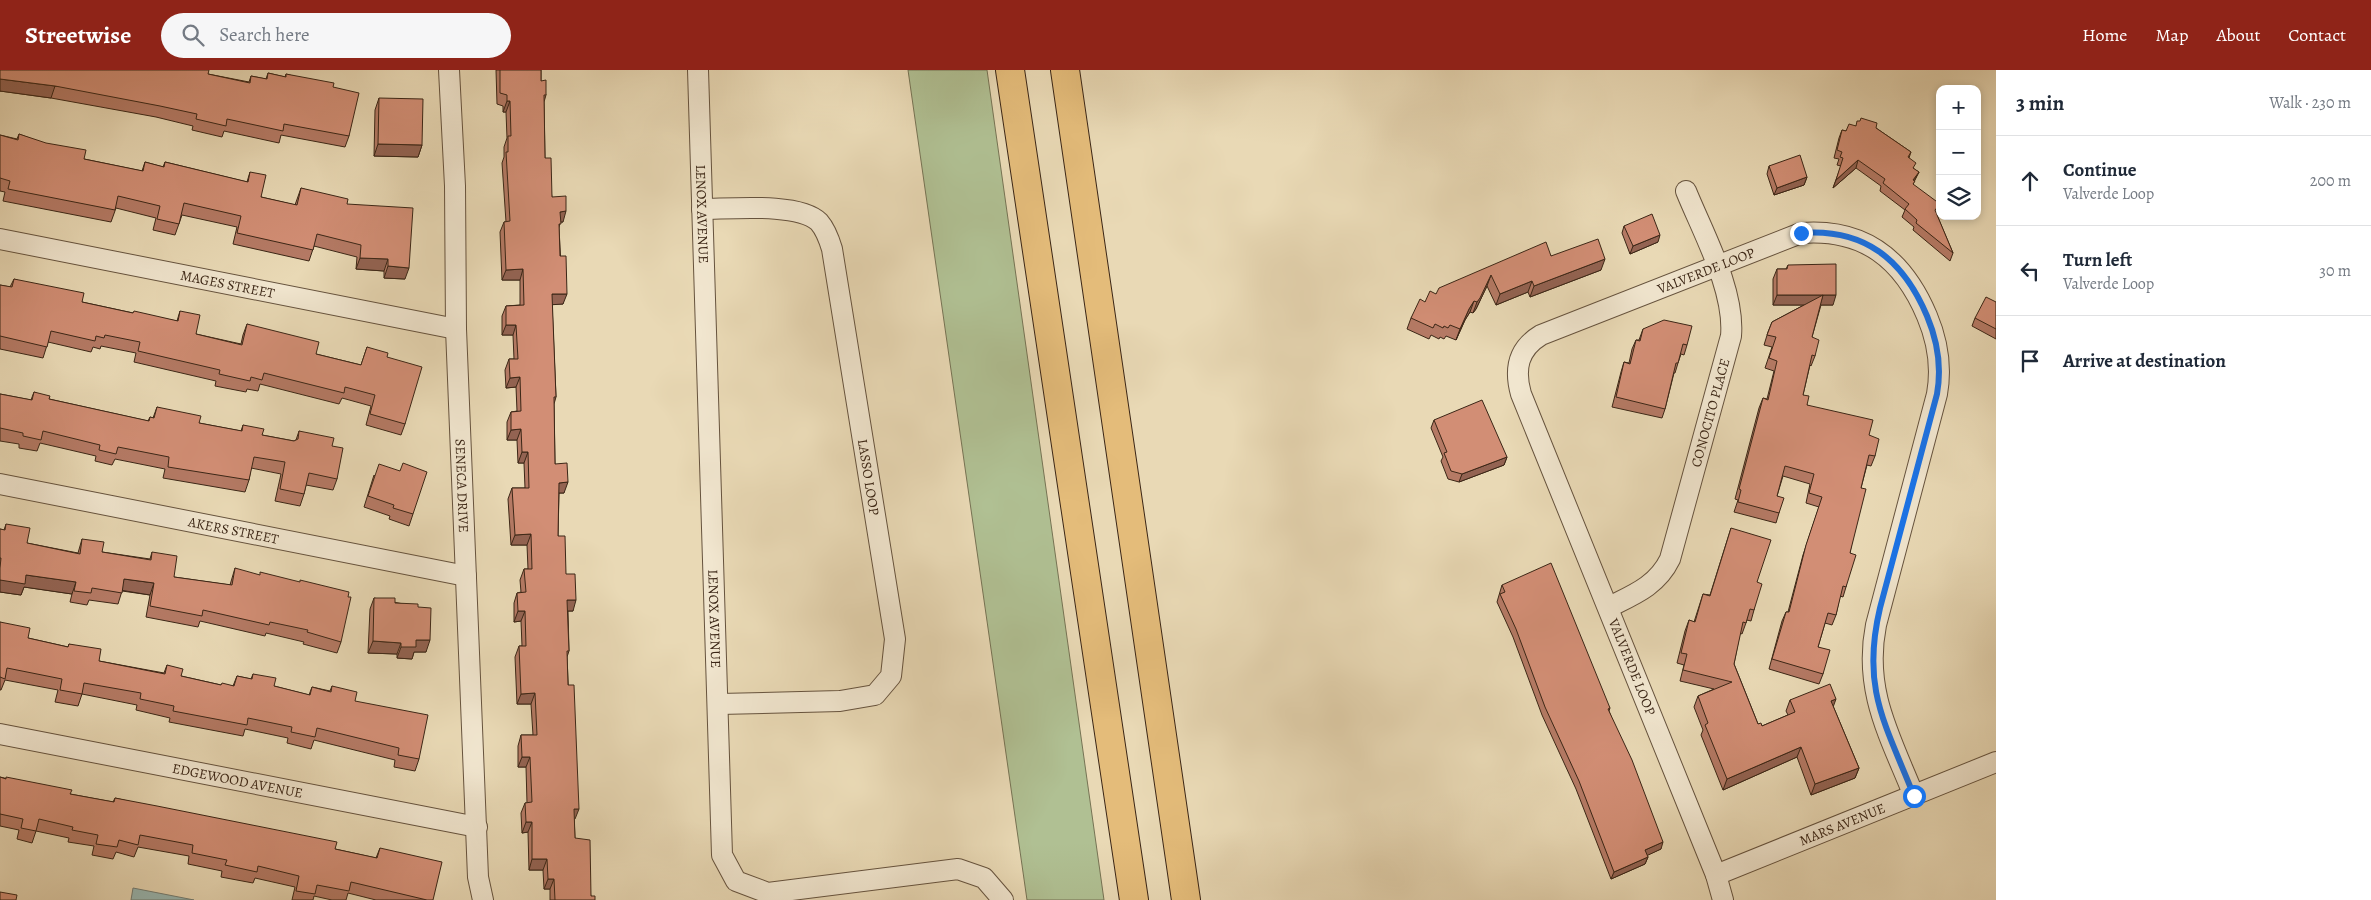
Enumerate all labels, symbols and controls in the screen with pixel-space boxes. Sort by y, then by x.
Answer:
search box [161,13,511,58]
text: Streetwise [25,19,131,51]
icon: search [179,21,207,49]
text: Search here [219,22,310,48]
text: Home [2082,23,2127,47]
text: Map [2155,23,2188,47]
text: About [2216,23,2260,47]
text: Contact [2288,23,2346,47]
map controls [1936,85,1981,220]
button: + [1936,85,1981,130]
text: 3 min [2016,89,2064,117]
text: Walk · 230 m [2269,92,2351,114]
button: − [1936,130,1981,175]
text: Continue [2063,157,2137,183]
street label: LENOX AVENUE [691,164,713,264]
icon: ahead [2016,167,2044,195]
text: 200 m [2310,170,2351,192]
button: layers [1936,175,1981,220]
text: Valverde Loop [2063,183,2154,205]
route end [1790,222,1813,245]
street label: VALVERDE LOOP [1653,243,1758,298]
text: Turn left [2063,247,2132,273]
icon: left [2016,257,2044,285]
text: 30 m [2319,260,2351,282]
street label: MAGES STREET [179,265,277,303]
text: Valverde Loop [2063,273,2154,295]
icon: arrive [2016,347,2044,375]
text: Arrive at destination [2063,348,2226,374]
street label: CONOCITO PLACE [1686,356,1734,469]
street label: LASSO LOOP [853,437,884,517]
street label: SENECA DRIVE [451,438,474,533]
street label: AKERS STREET [186,512,281,548]
street label: LENOX AVENUE [704,569,726,668]
street label: VALVERDE LOOP [1604,615,1660,719]
street label: EDGEWOOD AVENUE [171,758,304,802]
route start [1903,785,1926,808]
street label: MARS AVENUE [1796,798,1888,850]

